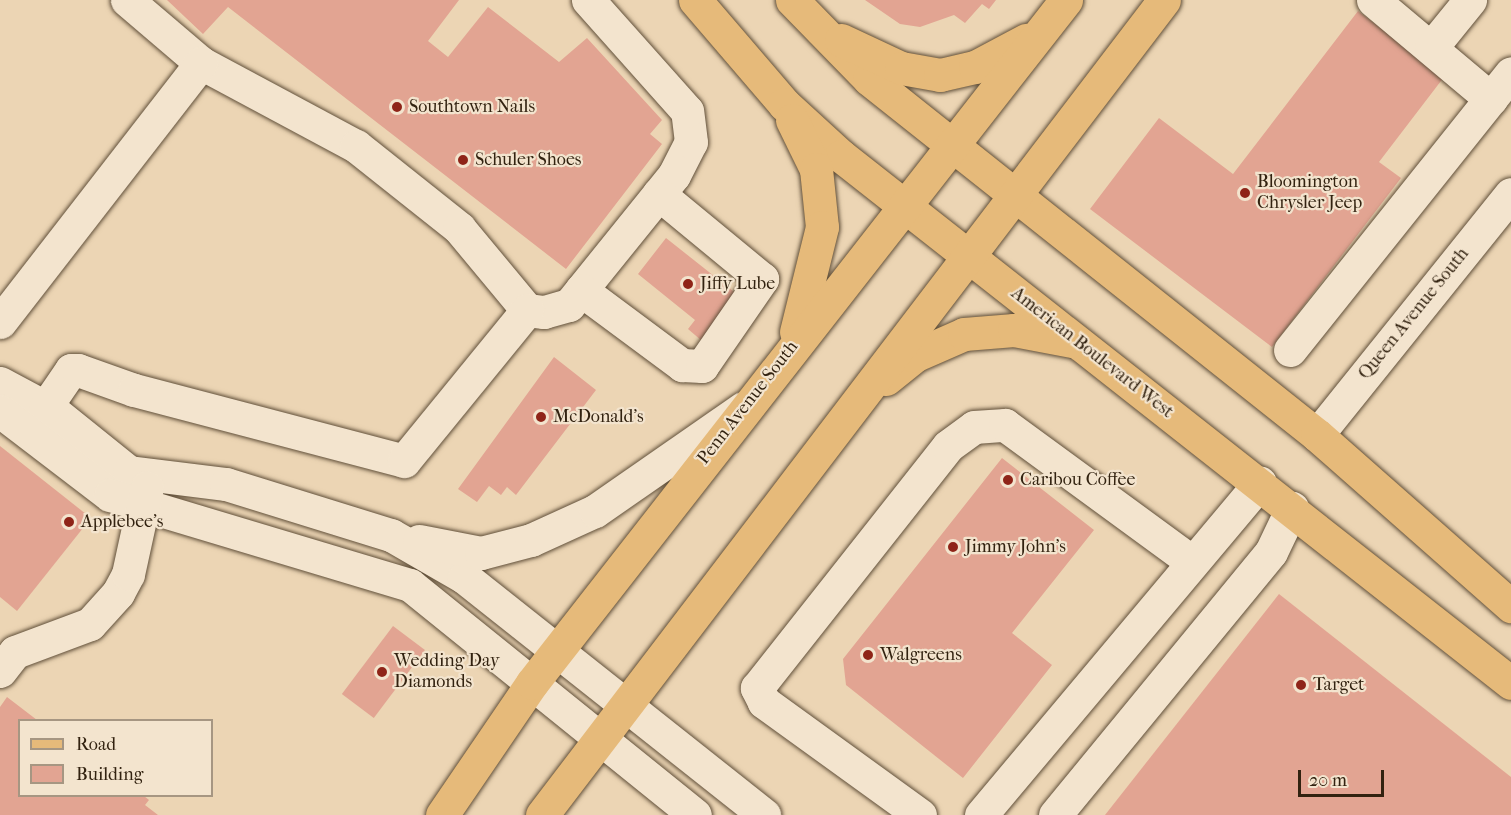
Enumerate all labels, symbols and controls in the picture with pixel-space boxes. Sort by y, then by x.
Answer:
place label: Southtown Nails [409,96,535,118]
marker: Southtown Nails [390,100,404,114]
place label: Schuler Shoes [475,149,581,171]
marker: Schuler Shoes [456,153,470,167]
place label: Bloomington Chrysler Jeep [1257,172,1362,214]
marker: Bloomington Chrysler Jeep [1238,186,1252,200]
street label: Queen Avenue South [1354,244,1474,384]
place label: Jiffy Lube [700,273,775,295]
marker: Jiffy Lube [681,277,695,291]
street label: American Boulevard West [1007,283,1177,423]
street label: Penn Avenue South [693,337,803,469]
place label: McDonald's [553,406,644,428]
marker: McDonald's [534,410,548,424]
place label: Caribou Coffee [1020,469,1135,491]
marker: Caribou Coffee [1001,473,1015,487]
place label: Applebee's [81,511,163,533]
marker: Applebee's [62,515,76,529]
place label: Jimmy John's [965,536,1066,558]
marker: Jimmy John's [946,540,960,554]
place label: Walgreens [880,644,962,666]
marker: Walgreens [861,648,875,662]
place label: Wedding Day Diamonds [394,651,500,694]
marker: Wedding Day Diamonds [375,665,389,679]
place label: Target [1313,674,1364,696]
marker: Target [1294,678,1308,692]
legend [18,719,213,797]
text: Road [76,734,116,755]
scale bar [1301,758,1386,796]
text: Building [76,764,143,785]
text: 20 m [1309,770,1347,791]

